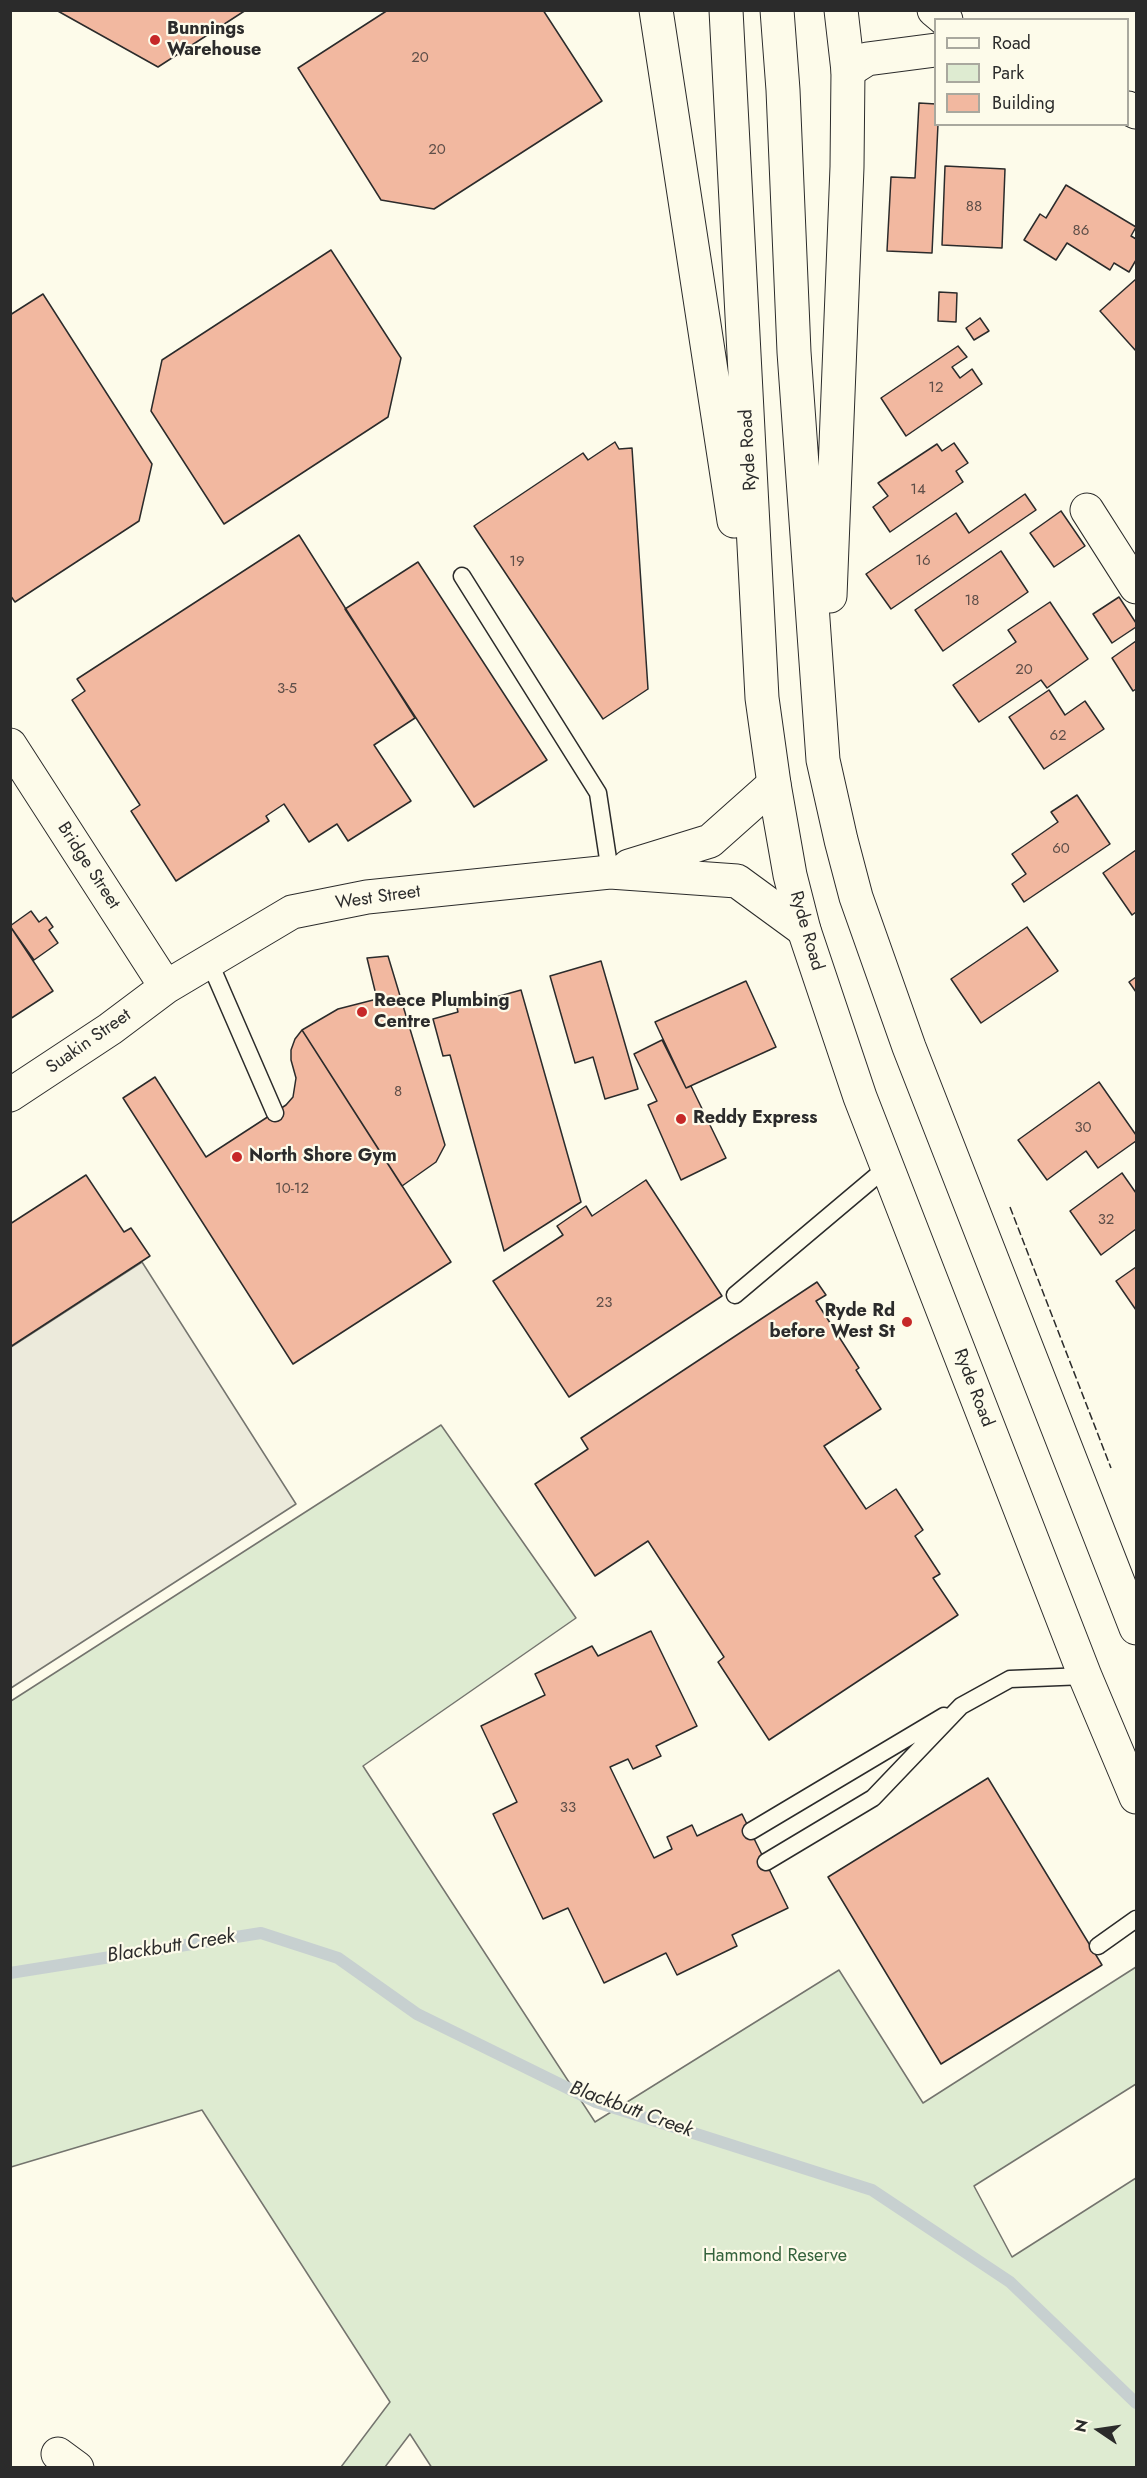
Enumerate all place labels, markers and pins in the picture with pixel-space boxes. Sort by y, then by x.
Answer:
place label: Bunnings Warehouse [167,19,261,62]
marker: Bunnings Warehouse [148,33,162,47]
place label: Reece Plumbing Centre [374,991,509,1034]
marker: Reece Plumbing Centre [355,1005,369,1019]
place label: Reddy Express [693,1108,817,1130]
marker: Reddy Express [674,1112,688,1126]
place label: North Shore Gym [249,1146,397,1168]
marker: North Shore Gym [230,1150,244,1164]
place label: Ryde Rd before West St [770,1301,895,1344]
marker: Ryde Rd before West St [900,1315,914,1329]

